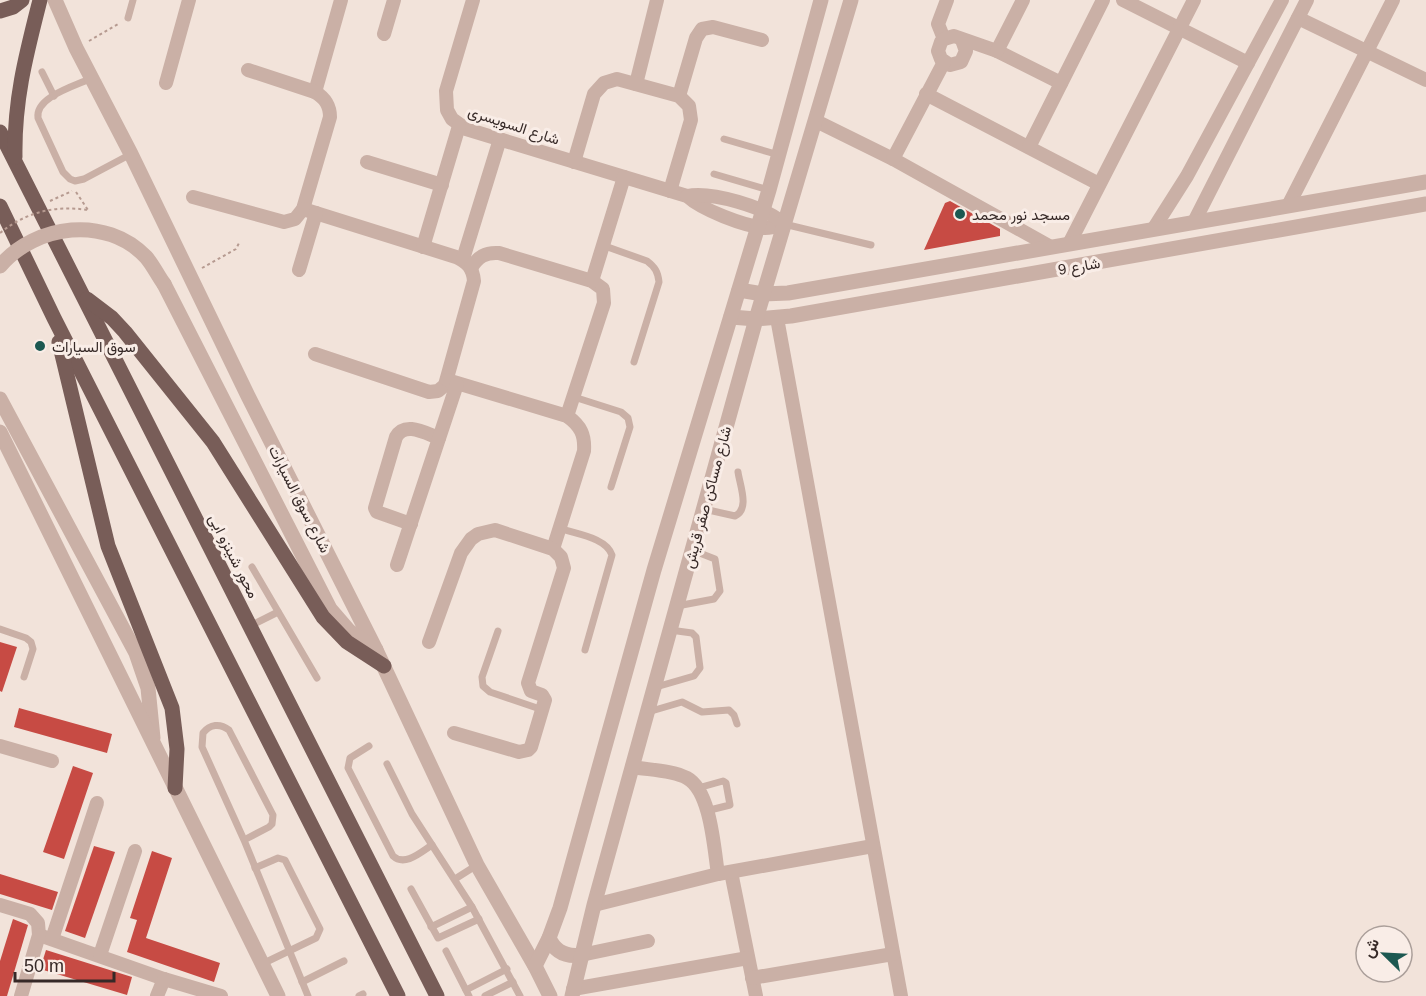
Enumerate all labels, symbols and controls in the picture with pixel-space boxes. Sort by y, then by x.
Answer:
street label: شارع السويسرى [465,102,562,151]
place label: مسجد نور محمد [972,206,1070,224]
marker: مسجد نور محمد [953,207,967,221]
street label: شارع 9 [1057,254,1102,281]
place label: سوق السيارات [52,338,136,356]
marker: سوق السيارات [33,339,47,353]
street label: شارع مساكن صقر قريش [680,424,737,571]
street label: شارع سوق السيارات [263,443,334,557]
street label: محور شينزو ابى [204,511,262,602]
north arrow [1354,924,1414,984]
text: ش [1359,936,1383,961]
scale bar [15,945,114,983]
text: 50 m [24,956,64,976]

